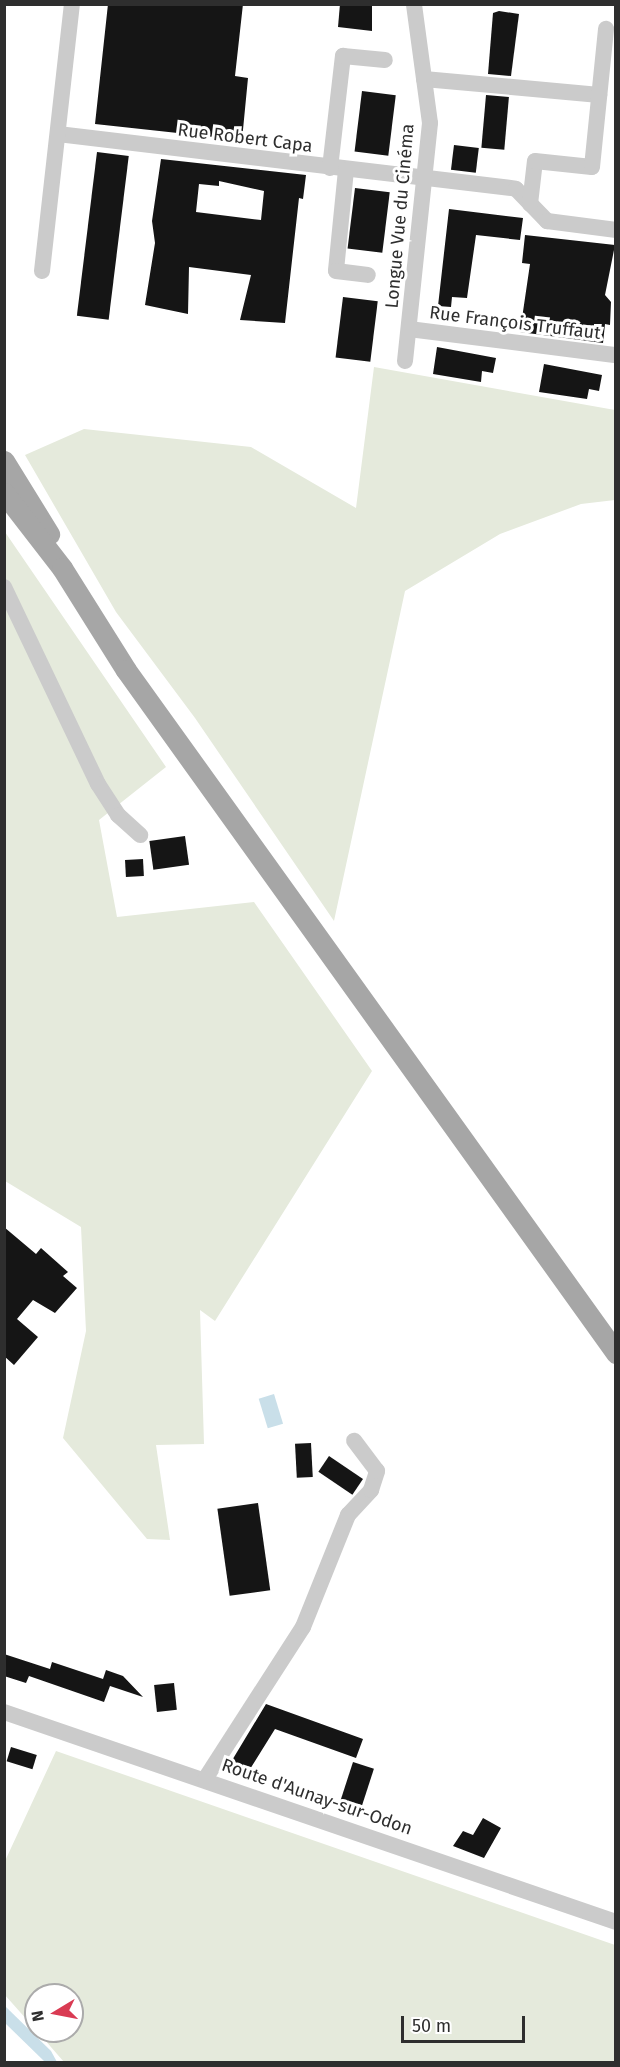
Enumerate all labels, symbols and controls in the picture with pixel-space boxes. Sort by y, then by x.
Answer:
street label: Rue Robert Capa [176,119,314,157]
street label: Longue Vue du Cinéma [381,123,419,309]
street label: Rue François Truffaut [428,302,602,344]
street label: Route d'Aunay-sur-Odon [219,1754,415,1840]
north arrow [24,1983,84,2043]
scale bar [404,2004,528,2042]
text: N [27,2009,48,2023]
text: 50 m [412,2015,451,2037]

